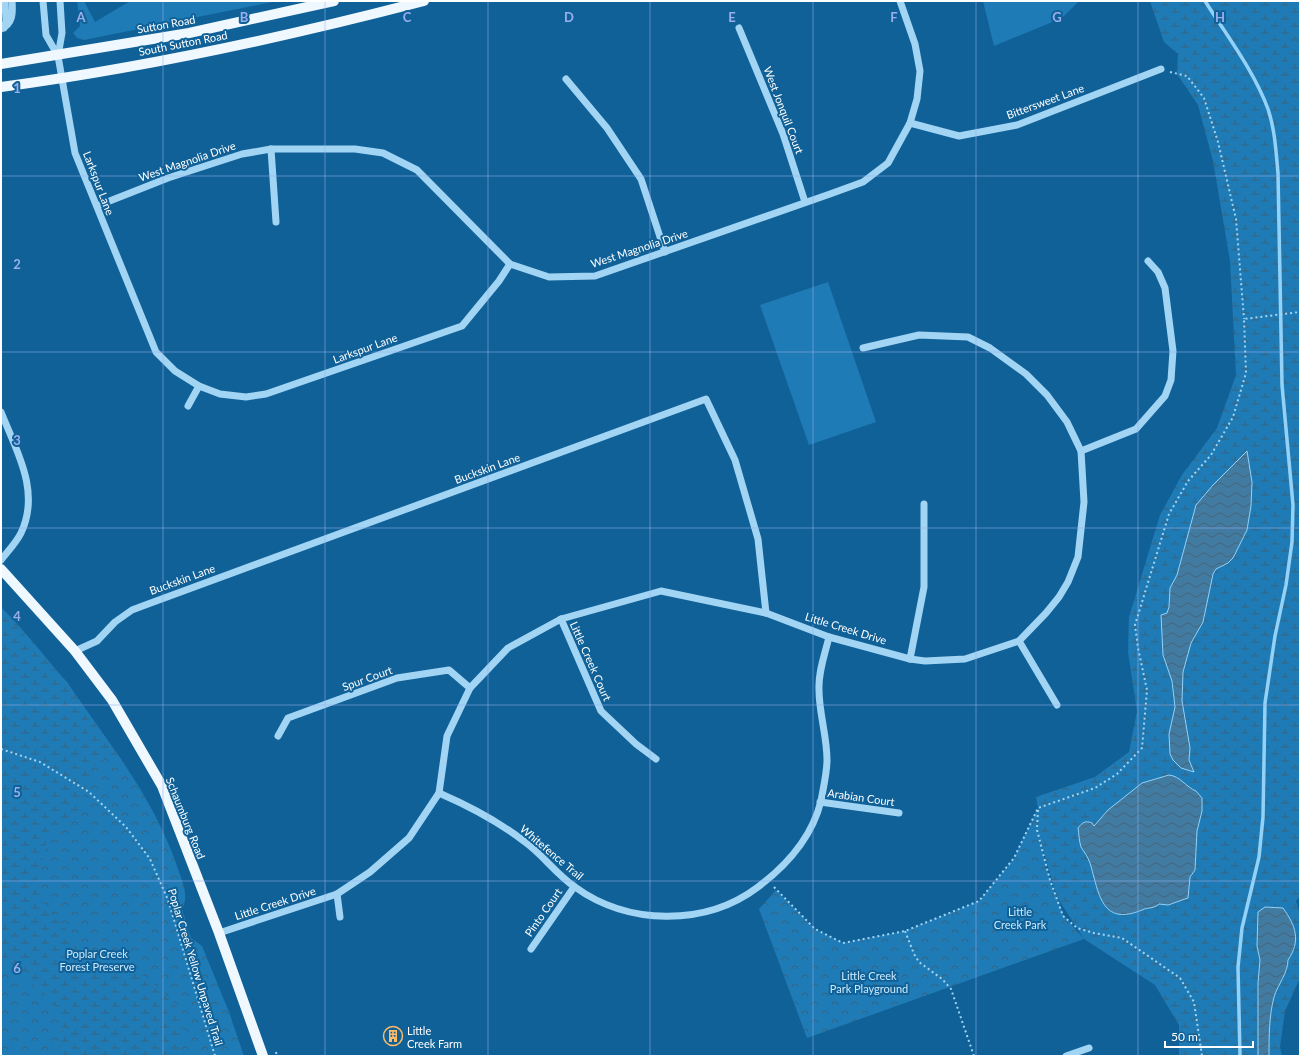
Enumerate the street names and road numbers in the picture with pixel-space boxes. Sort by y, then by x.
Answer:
street label: Sutton Road [136,12,196,36]
street label: South Sutton Road [137,28,229,58]
street label: West Jonquil Court [761,64,807,156]
street label: Bittersweet Lane [1004,81,1086,121]
street label: West Magnolia Drive [137,138,237,184]
street label: Larkspur Lane [81,149,117,217]
street label: West Magnolia Drive [589,226,689,270]
street label: Larkspur Lane [331,330,399,366]
street label: Buckskin Lane [452,450,522,486]
street label: Buckskin Lane [147,561,217,597]
street label: Little Creek Drive [804,609,888,647]
street label: Little Creek Court [568,619,614,703]
street label: Spur Court [340,663,394,693]
street label: Schaumburg Road [164,775,208,861]
street label: Arabian Court [827,786,895,808]
street label: Whitefence Trail [518,822,586,882]
street label: Little Creek Drive [233,884,317,922]
street label: Pinto Court [522,885,564,939]
street label: Poplar Creek Yellow Unpaved Trail [166,887,226,1047]

